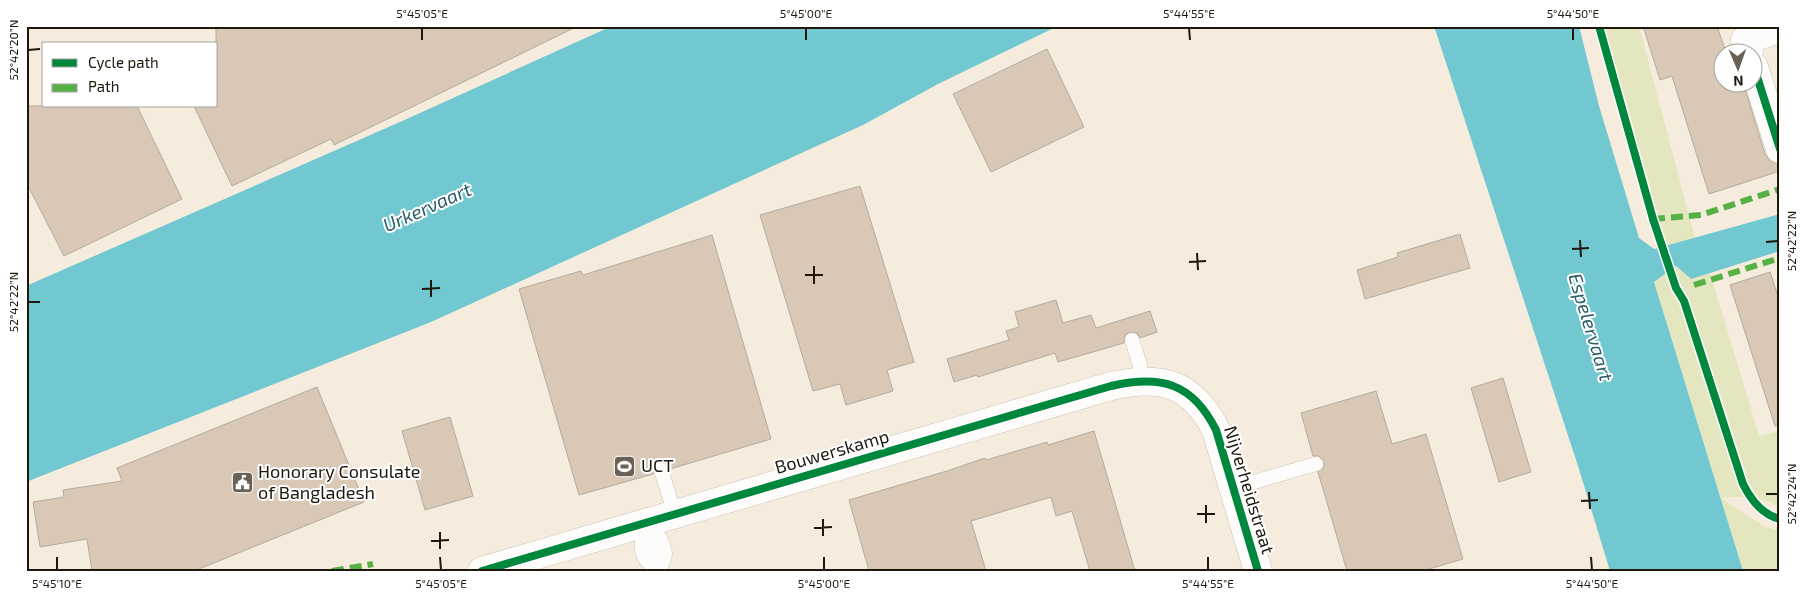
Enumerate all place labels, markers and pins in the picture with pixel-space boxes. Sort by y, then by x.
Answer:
sports icon: UCT [613,454,637,478]
place label: UCT [641,454,674,476]
place label: Honorary Consulate of Bangladesh [258,460,421,503]
public building icon: Honorary Consulate of Bangladesh [230,470,254,494]

